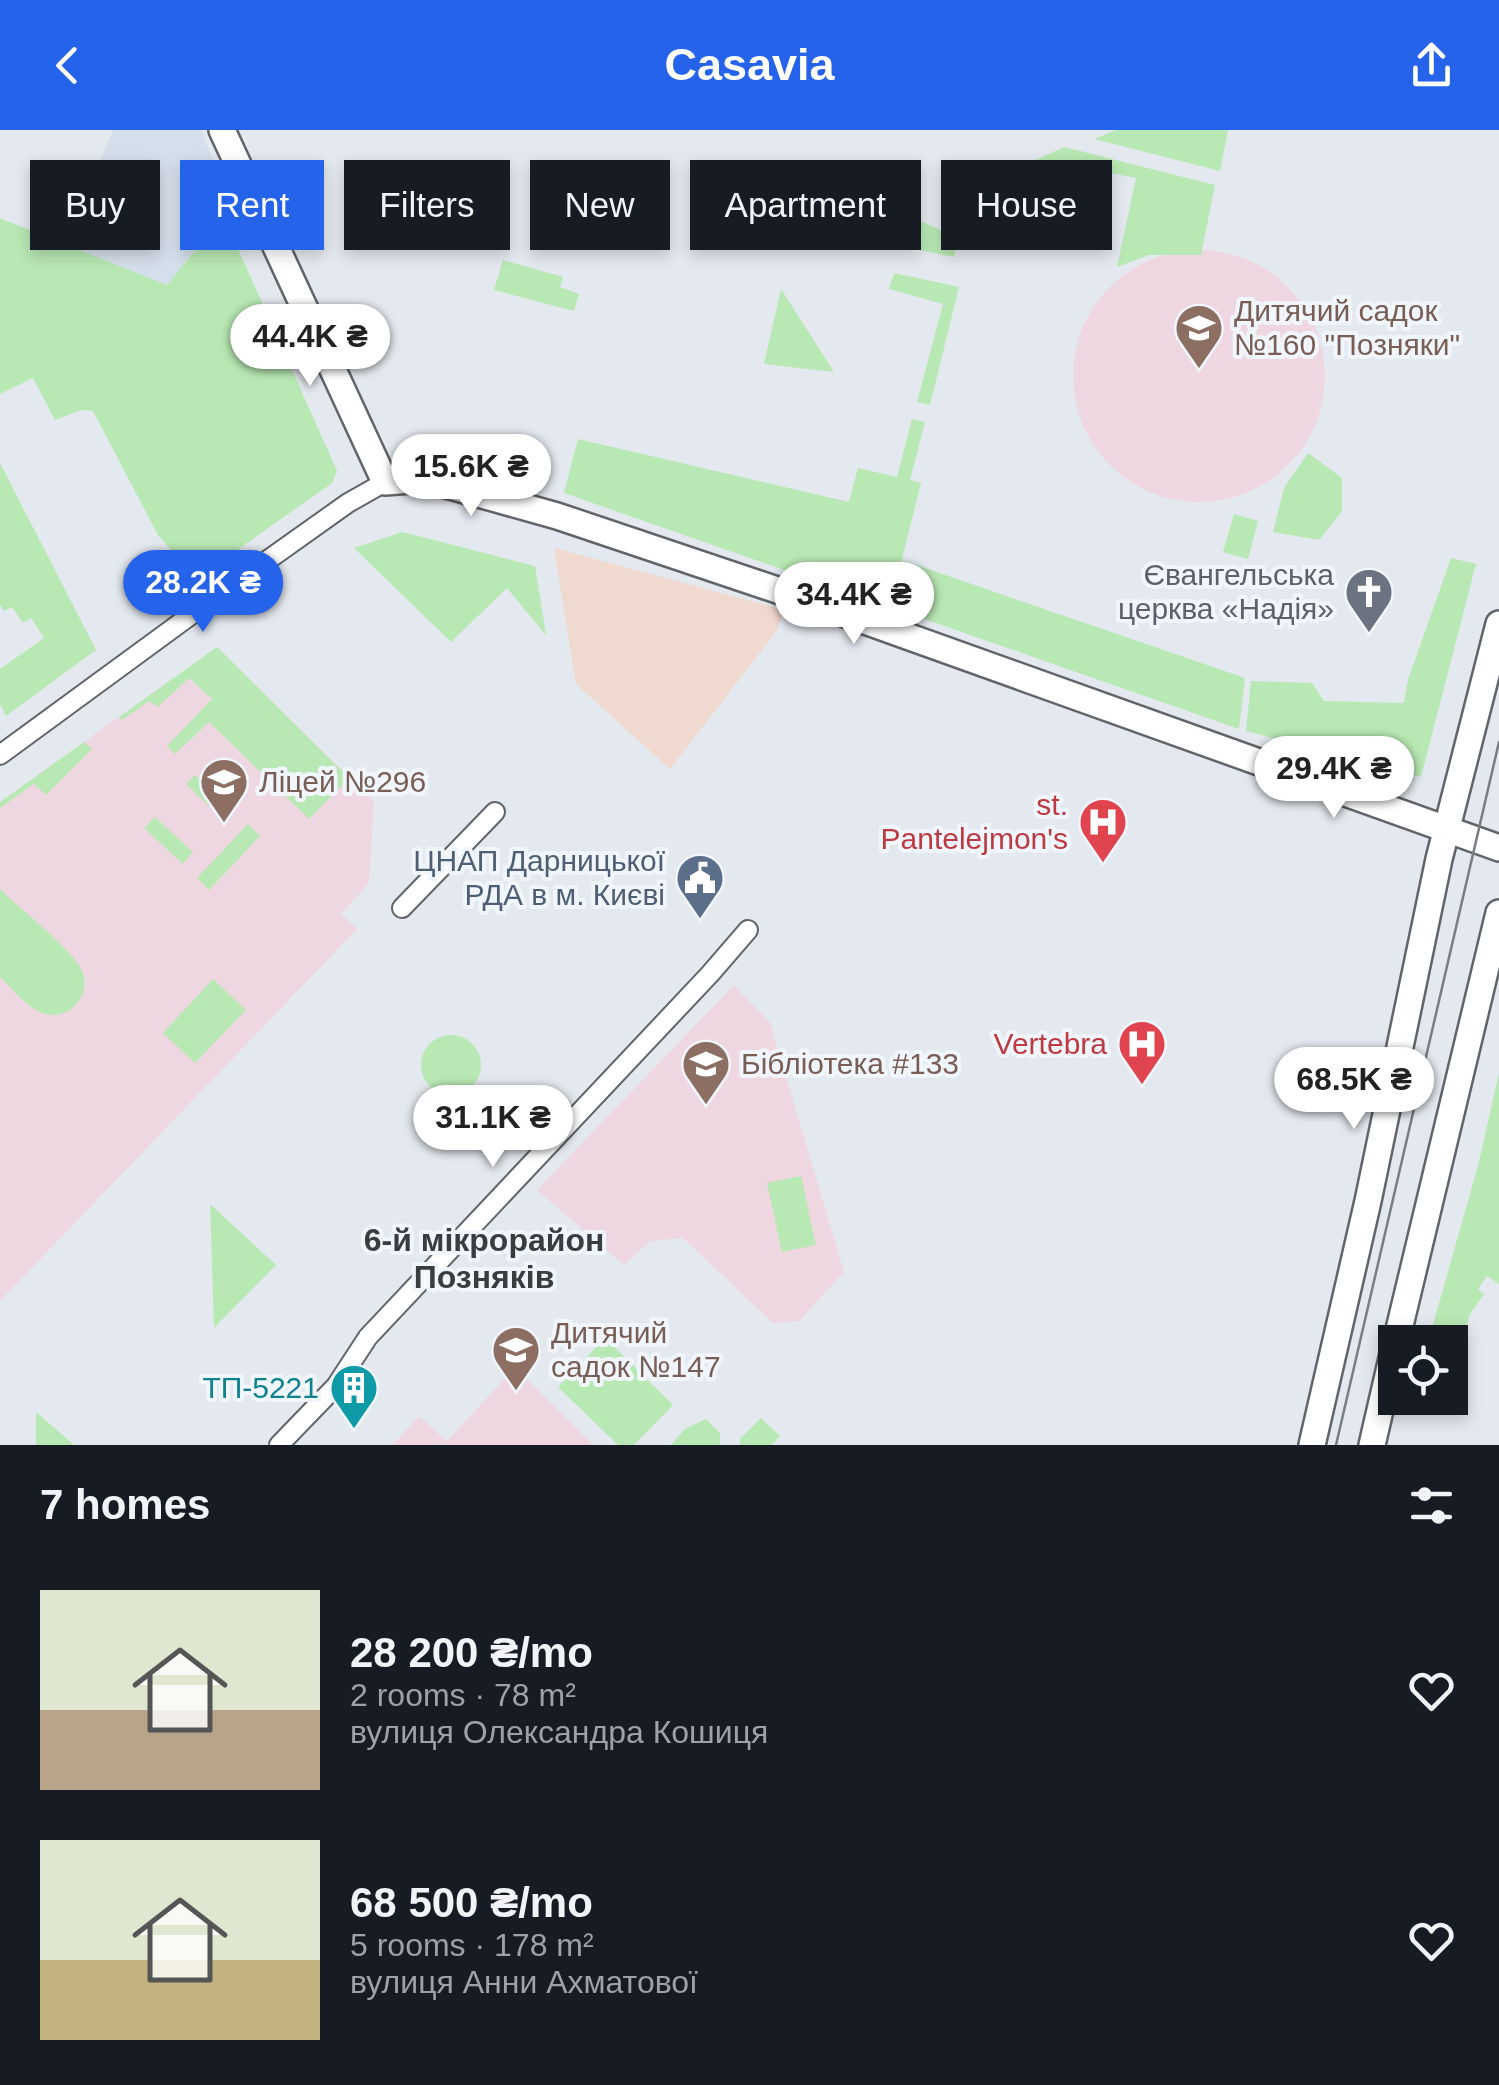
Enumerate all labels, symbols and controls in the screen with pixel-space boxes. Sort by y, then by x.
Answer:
icon: back [40,38,95,93]
icon: share [1404,38,1459,93]
text: Casavia [664,39,835,90]
chip: Buy [30,160,160,250]
chip: Rent [180,160,324,250]
chip: Filters [344,160,510,250]
chip: New [530,160,670,250]
chip: Apartment [690,160,921,250]
chip: House [941,160,1112,250]
place label: Дитячий садок №160 "Позняки" [1234,294,1460,361]
school or university icon: Дитячий садок №160 "Позняки" [1173,302,1225,370]
pin: 44.4K ₴ [218,304,402,389]
text: 44.4K ₴ [252,318,368,354]
pin: 15.6K ₴ [379,434,563,519]
text: 15.6K ₴ [413,448,529,484]
pin: 28.2K ₴ [111,550,295,635]
place label: Євангельська церква «Надія» [1118,558,1334,625]
pin: 34.4K ₴ [762,562,946,647]
text: 28.2K ₴ [145,564,261,600]
church icon: Євангельська церква «Надія» [1343,566,1395,634]
text: 34.4K ₴ [796,576,912,612]
pin: 29.4K ₴ [1242,736,1426,821]
text: 29.4K ₴ [1276,750,1392,786]
school or university icon: Ліцей №296 [198,756,250,824]
place label: Ліцей №296 [259,765,426,798]
place label: st. Pantelejmon's [881,788,1068,855]
hospital icon: st. Pantelejmon's [1077,796,1129,864]
place label: ЦНАП Дарницької РДА в м. Києві [413,844,666,911]
public building icon: ЦНАП Дарницької РДА в м. Києві [674,852,726,920]
hospital icon: Vertebra [1116,1018,1168,1086]
place label: Vertebra [994,1027,1107,1060]
school or university icon: Бібліотека #133 [680,1038,732,1106]
place label: Бібліотека #133 [741,1047,959,1080]
pin: 68.5K ₴ [1262,1047,1446,1132]
text: 68.5K ₴ [1296,1061,1412,1097]
pin: 31.1K ₴ [401,1085,585,1170]
text: 31.1K ₴ [435,1099,551,1135]
district label: 6-й мікрорайон Позняків [364,1222,604,1295]
place label: Дитячий садок №147 [551,1316,721,1383]
school or university icon: Дитячий садок №147 [490,1324,542,1392]
map controls [1378,1325,1468,1415]
button: locate [1378,1325,1468,1415]
building icon: ТП-5221 [328,1362,380,1430]
place label: ТП-5221 [202,1371,319,1404]
icon: filters [1404,1478,1459,1533]
text: 7 homes [40,1481,210,1528]
text: 28 200 ₴/mo [350,1629,593,1676]
icon: home [120,1630,240,1750]
icon: heart [1404,1663,1459,1718]
text: 2 rooms · 78 m² [350,1677,576,1713]
text: вулиця Олександра Кошиця [350,1714,768,1750]
text: 68 500 ₴/mo [350,1879,593,1926]
icon: home [120,1880,240,2000]
icon: heart [1404,1913,1459,1968]
text: 5 rooms · 178 m² [350,1927,594,1963]
text: вулиця Анни Ахматової [350,1964,698,2000]

